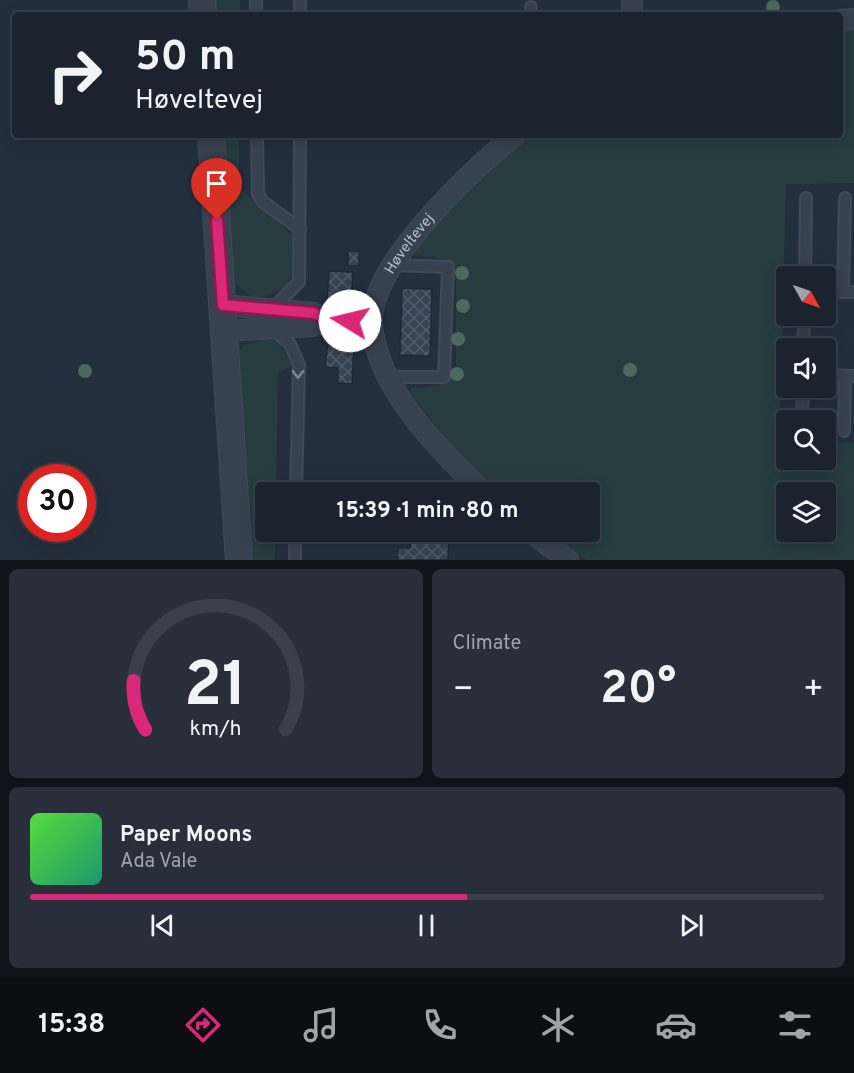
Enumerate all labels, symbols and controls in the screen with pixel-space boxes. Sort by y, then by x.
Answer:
text: 50 m [135,32,236,85]
icon: right [36,36,114,114]
text: Høveltevej [135,84,263,118]
pin [191,158,242,220]
icon: arrive [200,167,233,200]
street label: Høveltevej [381,210,439,278]
north arrow [776,266,836,326]
map controls [776,266,836,542]
position arrow [318,289,382,353]
button: sound [776,338,836,398]
one-way arrow [292,370,304,379]
button: search [776,410,836,470]
speed limit sign: 30 [18,464,96,542]
button: layers [776,482,836,542]
text: 15:39 · 1 min · 80 m [337,498,518,525]
text: Climate [453,631,521,657]
text: 21 [184,649,247,728]
text: 20° [600,662,676,719]
text: − [453,670,474,712]
text: + [803,670,824,712]
text: km/h [190,717,242,744]
text: Paper Moons [120,822,252,849]
text: Ada Vale [120,849,197,875]
icon: previous [146,909,179,942]
icon: pause [410,909,443,942]
icon: next [675,909,708,942]
icon: directions [182,1004,224,1046]
icon: music [300,1004,342,1046]
icon: phone [419,1004,461,1046]
icon: climate [537,1004,579,1046]
icon: car [655,1004,697,1046]
icon: filters [774,1004,816,1046]
text: 15:38 [38,1008,105,1042]

